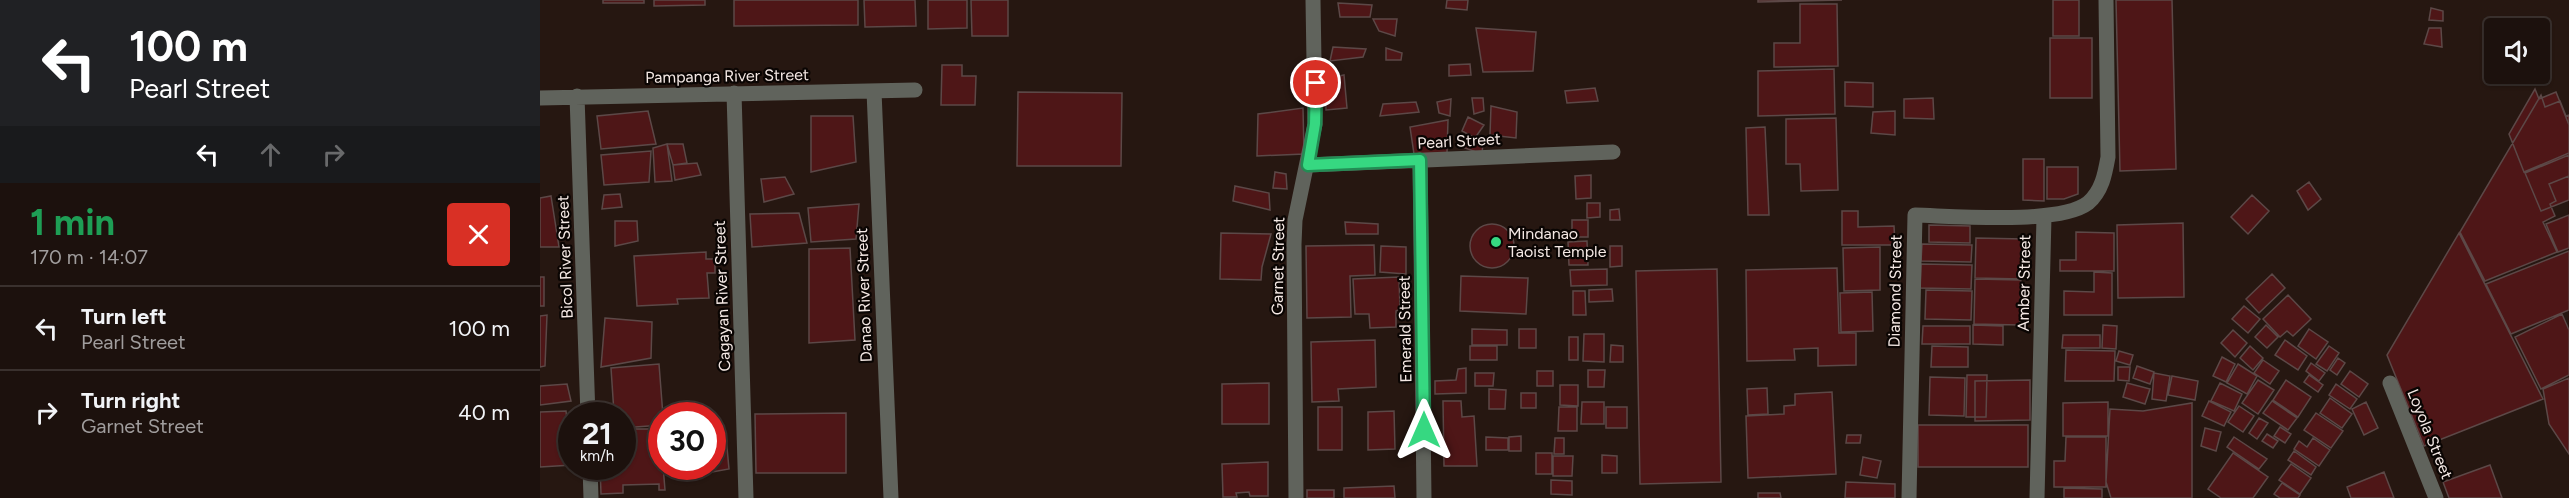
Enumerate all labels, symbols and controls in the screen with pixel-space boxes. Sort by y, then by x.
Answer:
map controls [2484,18,2550,84]
button: sound [2484,18,2550,84]
text: 100 m [129,21,248,72]
icon: left [30,24,108,102]
pin [1290,57,1341,108]
street label: Pampanga River Street [645,65,809,87]
icon: arrive [1299,66,1332,99]
text: Pearl Street [129,72,270,105]
street label: Pearl Street [1417,129,1501,153]
icon: left [191,138,224,171]
icon: ahead [254,138,287,171]
icon: right [317,138,350,171]
street label: Bicol River Street [553,195,577,319]
text: 1 min [30,201,115,244]
button: close [447,203,510,266]
street label: Garnet Street [1268,217,1288,315]
street label: Cagayan River Street [710,220,734,372]
place label: Mindanao Taoist Temple [1508,224,1607,261]
street label: Danao River Street [852,228,876,362]
street label: Diamond Street [1885,234,1905,348]
street label: Amber Street [2014,234,2034,332]
marker: Mindanao Taoist Temple [1489,235,1503,249]
text: 170 m · 14:07 [30,245,148,269]
street label: Emerald Street [1395,275,1415,383]
text: Turn left [81,303,167,330]
icon: left [30,312,63,345]
text: 100 m [449,315,510,342]
text: Pearl Street [81,330,186,354]
street label: Loyola Street [2403,386,2457,482]
text: Turn right [81,387,180,414]
icon: right [30,396,63,429]
position arrow [1392,398,1456,462]
text: 40 m [458,399,510,426]
speed limit sign: 30 [648,402,726,480]
text: Garnet Street [81,414,204,438]
text: 21 [582,415,612,452]
text: km/h [580,447,614,465]

